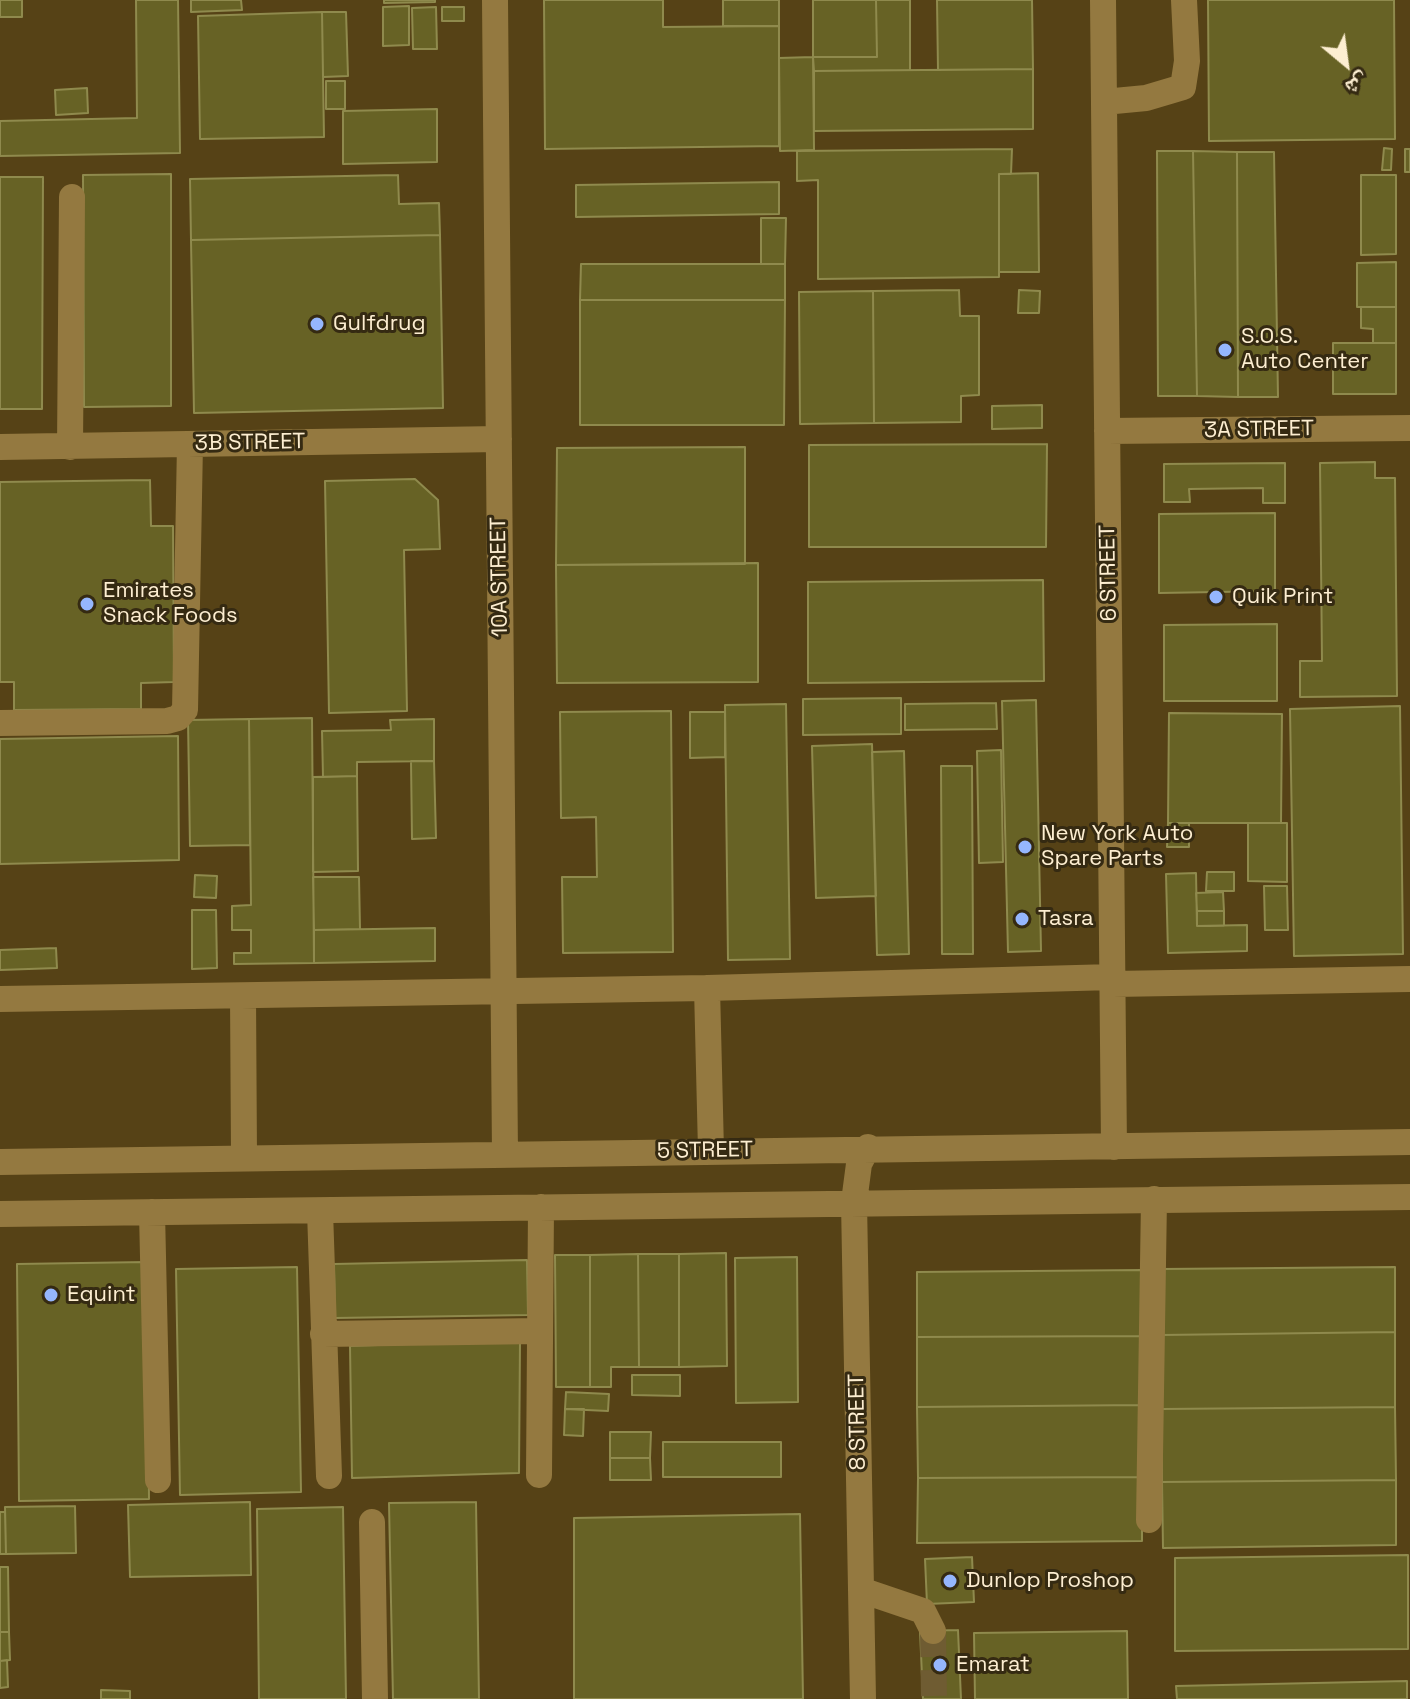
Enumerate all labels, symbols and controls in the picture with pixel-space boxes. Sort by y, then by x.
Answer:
north arrow [1306,24,1386,104]
text: ش [1341,67,1375,103]
place label: Gulfdrug [333,311,426,337]
marker: Gulfdrug [308,315,326,333]
place label: S.O.S. Auto Center [1241,324,1369,376]
marker: S.O.S. Auto Center [1216,341,1234,359]
street label: 3A STREET [1204,416,1314,444]
street label: 3B STREET [194,429,306,457]
street label: 10A STREET [486,517,514,637]
street label: 6 STREET [1095,525,1123,621]
place label: Emirates Snack Foods [103,578,238,630]
place label: Quik Print [1232,584,1333,610]
marker: Quik Print [1207,588,1225,606]
marker: Emirates Snack Foods [78,595,96,613]
place label: New York Auto Spare Parts [1041,821,1193,872]
marker: New York Auto Spare Parts [1016,838,1034,856]
place label: Tasra [1038,906,1094,932]
marker: Tasra [1013,910,1031,928]
street label: 5 STREET [657,1137,753,1165]
place label: Equint [67,1282,136,1308]
marker: Equint [42,1286,60,1304]
street label: 8 STREET [844,1373,872,1471]
place label: Dunlop Proshop [966,1568,1134,1594]
marker: Dunlop Proshop [941,1572,959,1590]
place label: Emarat [956,1652,1030,1678]
marker: Emarat [931,1656,949,1674]

